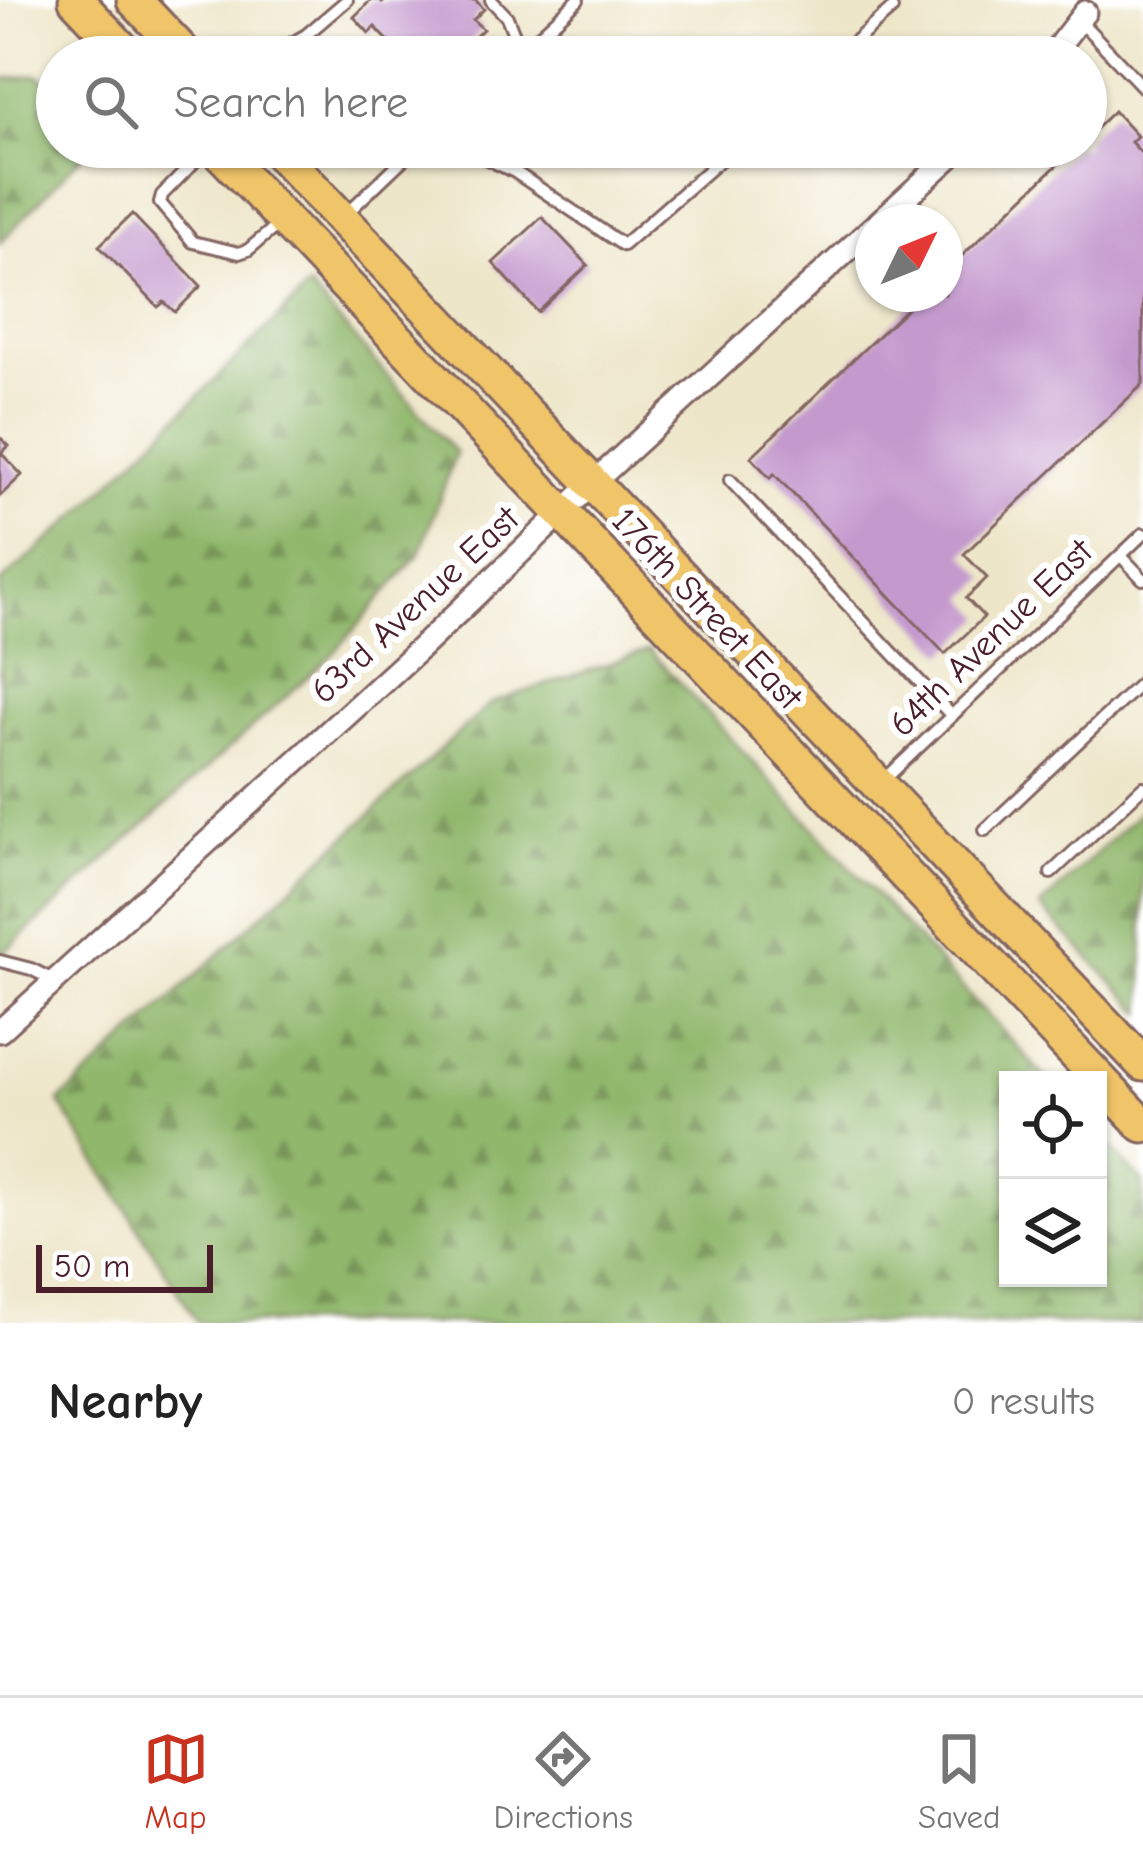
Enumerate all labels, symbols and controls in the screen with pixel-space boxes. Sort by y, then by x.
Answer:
search box [36,36,1107,168]
icon: search [78,69,144,135]
text: Search here [174,76,408,128]
north arrow [855,204,963,312]
street label: 63rd Avenue East [303,497,529,712]
street label: 176th Street East [603,500,812,719]
street label: 64th Avenue East [881,530,1102,745]
map controls [999,1071,1107,1287]
button: locate [999,1071,1107,1179]
button: layers [999,1179,1107,1287]
scale bar [36,1239,213,1292]
text: 50 m [54,1247,130,1285]
text: Nearby [48,1372,202,1431]
text: 0 results [952,1379,1095,1424]
tab: Map [143,1726,209,1836]
tab: Directions [494,1726,633,1836]
tab: Saved [918,1726,1000,1836]

